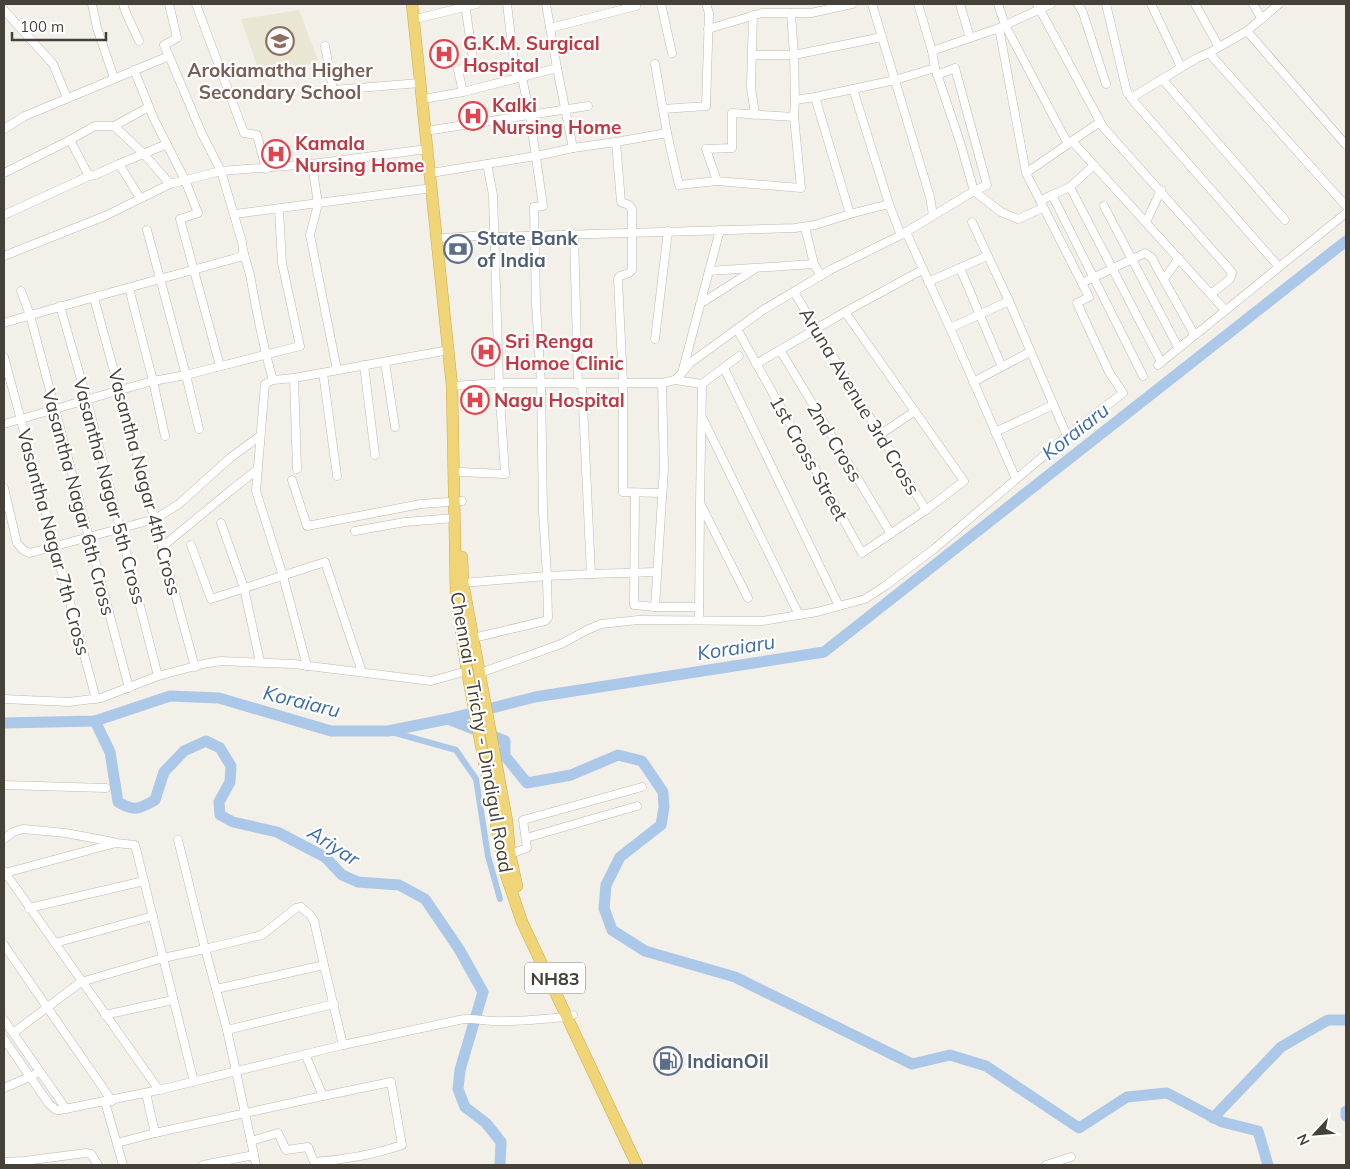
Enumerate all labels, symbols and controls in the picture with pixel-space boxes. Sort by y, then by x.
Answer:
scale bar [12,10,106,42]
text: 100 m [20,17,64,36]
school or university icon: Arokiamatha Higher Secondary School [265,26,295,56]
place label: G.K.M. Surgical Hospital [463,31,600,77]
hospital icon: G.K.M. Surgical Hospital [429,39,459,69]
place label: Arokiamatha Higher Secondary School [187,58,373,104]
place label: Kalki Nursing Home [492,93,621,139]
hospital icon: Kalki Nursing Home [458,101,488,131]
place label: Kamala Nursing Home [295,131,424,177]
hospital icon: Kamala Nursing Home [261,139,291,169]
place label: State Bank of India [477,226,578,272]
bank icon: State Bank of India [443,234,473,264]
street label: Aruna Avenue 3rd Cross [794,303,926,499]
place label: Sri Renga Homoe Clinic [505,329,624,375]
hospital icon: Sri Renga Homoe Clinic [471,337,501,367]
street label: Vasantha Nagar 4th Cross [103,366,187,598]
street label: Vasantha Nagar 5th Cross [68,375,152,607]
hospital icon: Nagu Hospital [460,385,490,415]
street label: Vasantha Nagar 6th Cross [37,386,121,618]
place label: Nagu Hospital [494,388,625,412]
street label: 1st Cross Street [765,391,853,525]
water label: Koraiaru [1036,397,1114,465]
street label: 2nd Cross [802,398,868,486]
street label: Vasantha Nagar 7th Cross [12,426,96,658]
street label: Chennai - Trichy - Dindigul Road [445,590,519,874]
water label: Koraiaru [695,629,777,665]
water label: Koraiaru [261,679,343,723]
water label: Ariyar [303,819,365,871]
road number: NH83 [525,962,585,994]
fuel station icon: IndianOil [653,1046,683,1076]
place label: IndianOil [687,1049,769,1073]
north arrow [1290,1109,1340,1159]
text: N [1293,1131,1314,1148]

